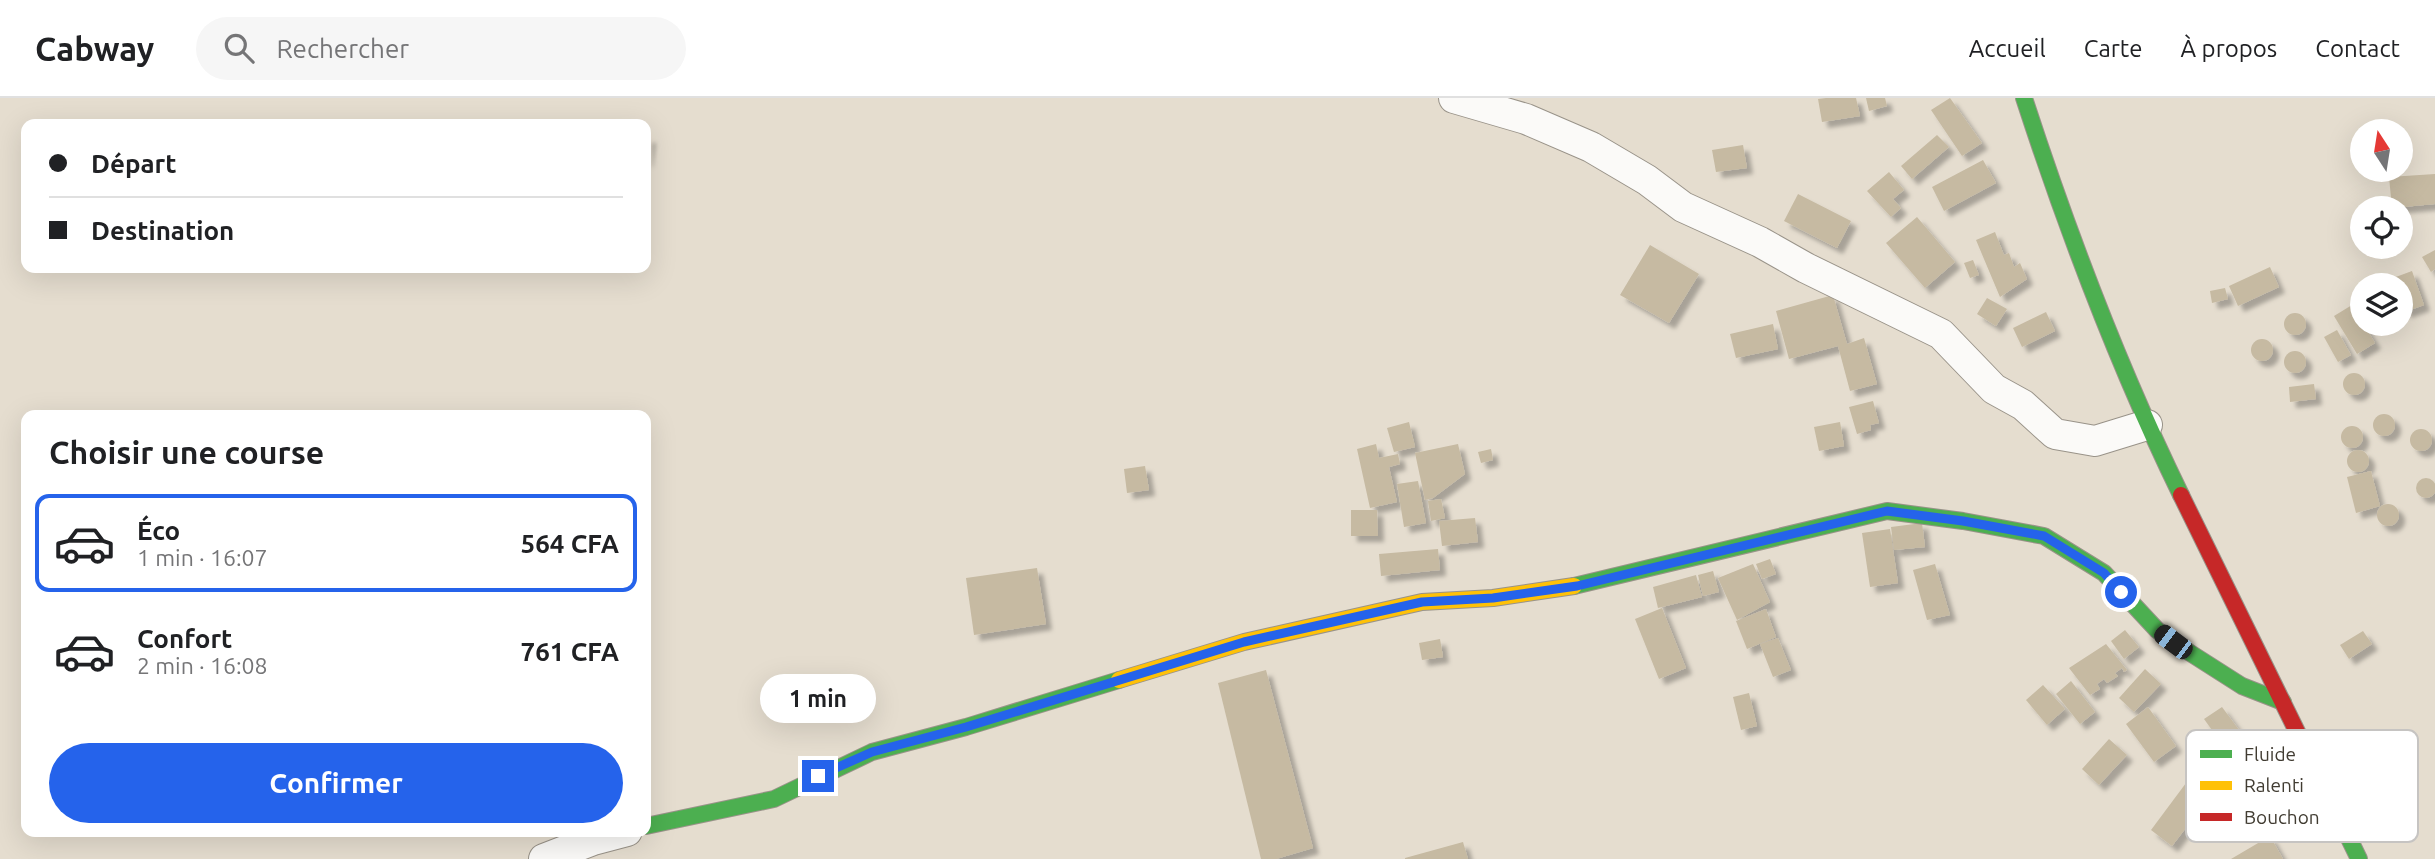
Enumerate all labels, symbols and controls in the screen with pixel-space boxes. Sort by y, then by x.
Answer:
search box [196,17,686,80]
icon: search [220,29,258,67]
text: Cabway [35,30,154,67]
text: Rechercher [276,34,409,63]
text: Accueil [1969,35,2046,62]
text: Carte [2084,35,2143,62]
text: À propos [2181,35,2277,62]
text: Contact [2315,35,2400,62]
north arrow [2350,119,2413,182]
map controls [2350,119,2413,336]
text: Départ [91,149,177,178]
button: locate [2350,196,2413,259]
text: Destination [91,216,234,245]
button: layers [2350,273,2413,336]
text: Choisir une course [49,434,324,470]
icon: car [53,512,116,575]
text: Éco [137,516,180,545]
text: 564 CFA [521,529,619,558]
text: 1 min · 16:07 [137,545,268,570]
route start [2105,576,2137,608]
icon: car [53,620,116,683]
car [2150,621,2197,663]
text: Confort [137,624,232,653]
text: 761 CFA [521,637,619,666]
text: 2 min · 16:08 [137,653,268,678]
callout: 1 min [760,674,876,724]
text: 1 min [789,686,847,711]
legend [2186,730,2418,842]
button: Confirmer [49,743,623,823]
text: Fluide [2244,743,2296,765]
route end [802,760,834,792]
text: Ralenti [2244,774,2304,796]
text: Bouchon [2244,806,2320,828]

